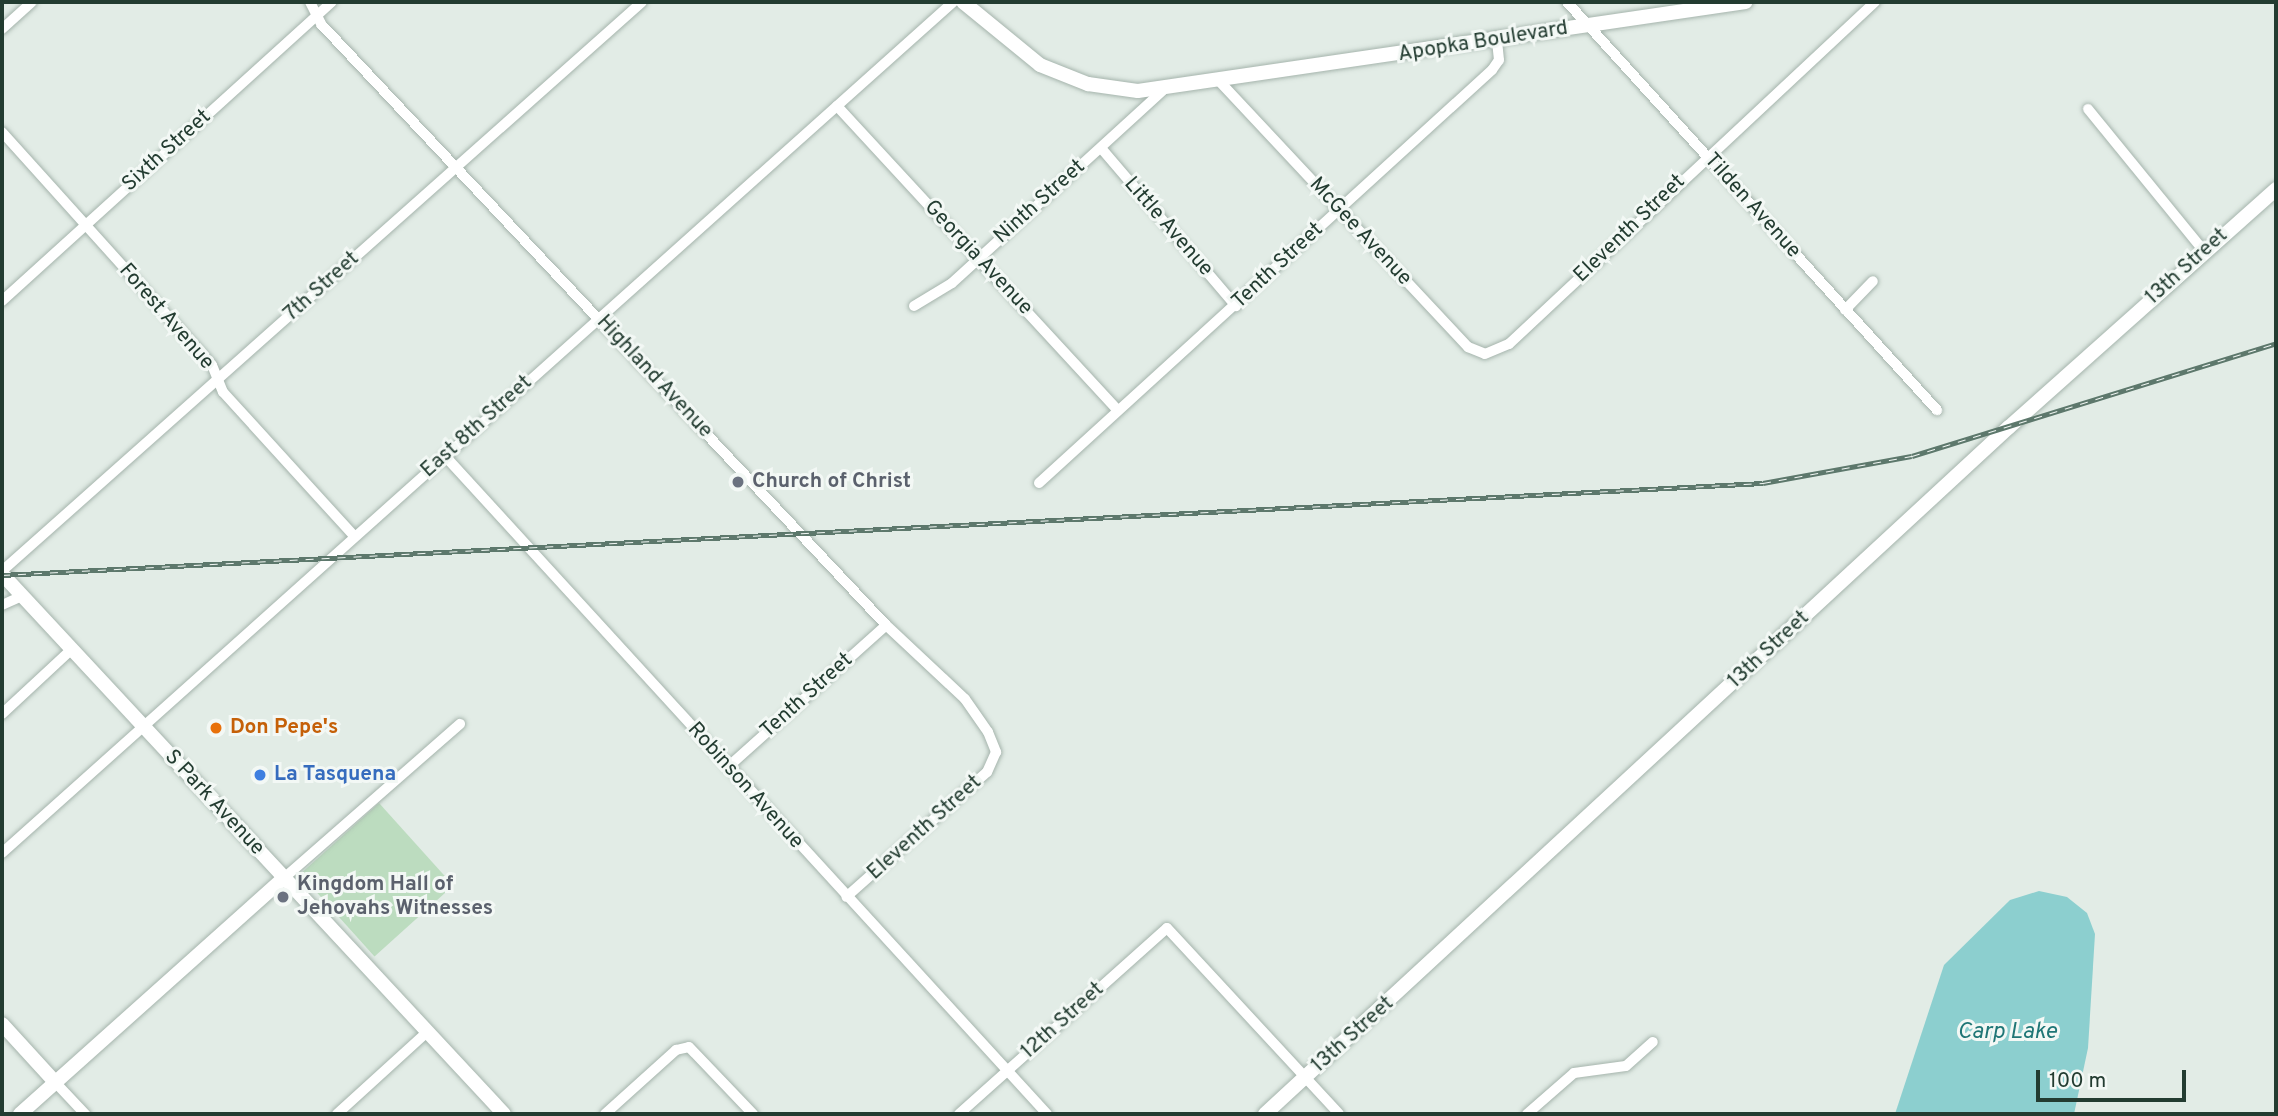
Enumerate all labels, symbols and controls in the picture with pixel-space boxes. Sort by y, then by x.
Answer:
street label: Apopka Boulevard [1396,16,1570,68]
street label: Sixth Street [117,105,217,197]
street label: Tilden Avenue [1698,148,1806,264]
street label: Ninth Street [989,155,1091,249]
street label: Eleventh Street [1569,170,1691,288]
street label: Little Avenue [1118,172,1218,282]
street label: McGee Avenue [1303,172,1417,292]
street label: Georgia Avenue [918,195,1038,321]
street label: Tenth Street [1227,217,1329,315]
street label: 13th Street [2141,223,2233,311]
street label: 7th Street [279,247,365,327]
street label: Forest Avenue [113,258,219,376]
street label: Highland Avenue [590,310,718,444]
street label: East 8th Street [416,371,538,483]
place label: Church of Christ [752,469,911,495]
marker: Church of Christ [730,474,746,490]
street label: 13th Street [1723,606,1815,694]
street label: Tenth Street [756,648,858,744]
place label: Don Pepe's [230,715,338,741]
street label: Robinson Avenue [681,717,809,855]
marker: Don Pepe's [208,720,224,736]
street label: S Park Avenue [158,745,270,861]
place label: La Tasquena [274,762,396,788]
marker: La Tasquena [252,767,268,783]
street label: Eleventh Street [863,770,987,886]
place label: Kingdom Hall of Jehovahs Witnesses [297,872,493,922]
marker: Kingdom Hall of Jehovahs Witnesses [275,889,291,905]
street label: 12th Street [1016,977,1110,1065]
street label: 13th Street [1307,991,1399,1079]
water label: Carp Lake [1957,1019,2057,1047]
scale bar [2040,1056,2190,1100]
text: 100 m [2049,1068,2106,1095]

